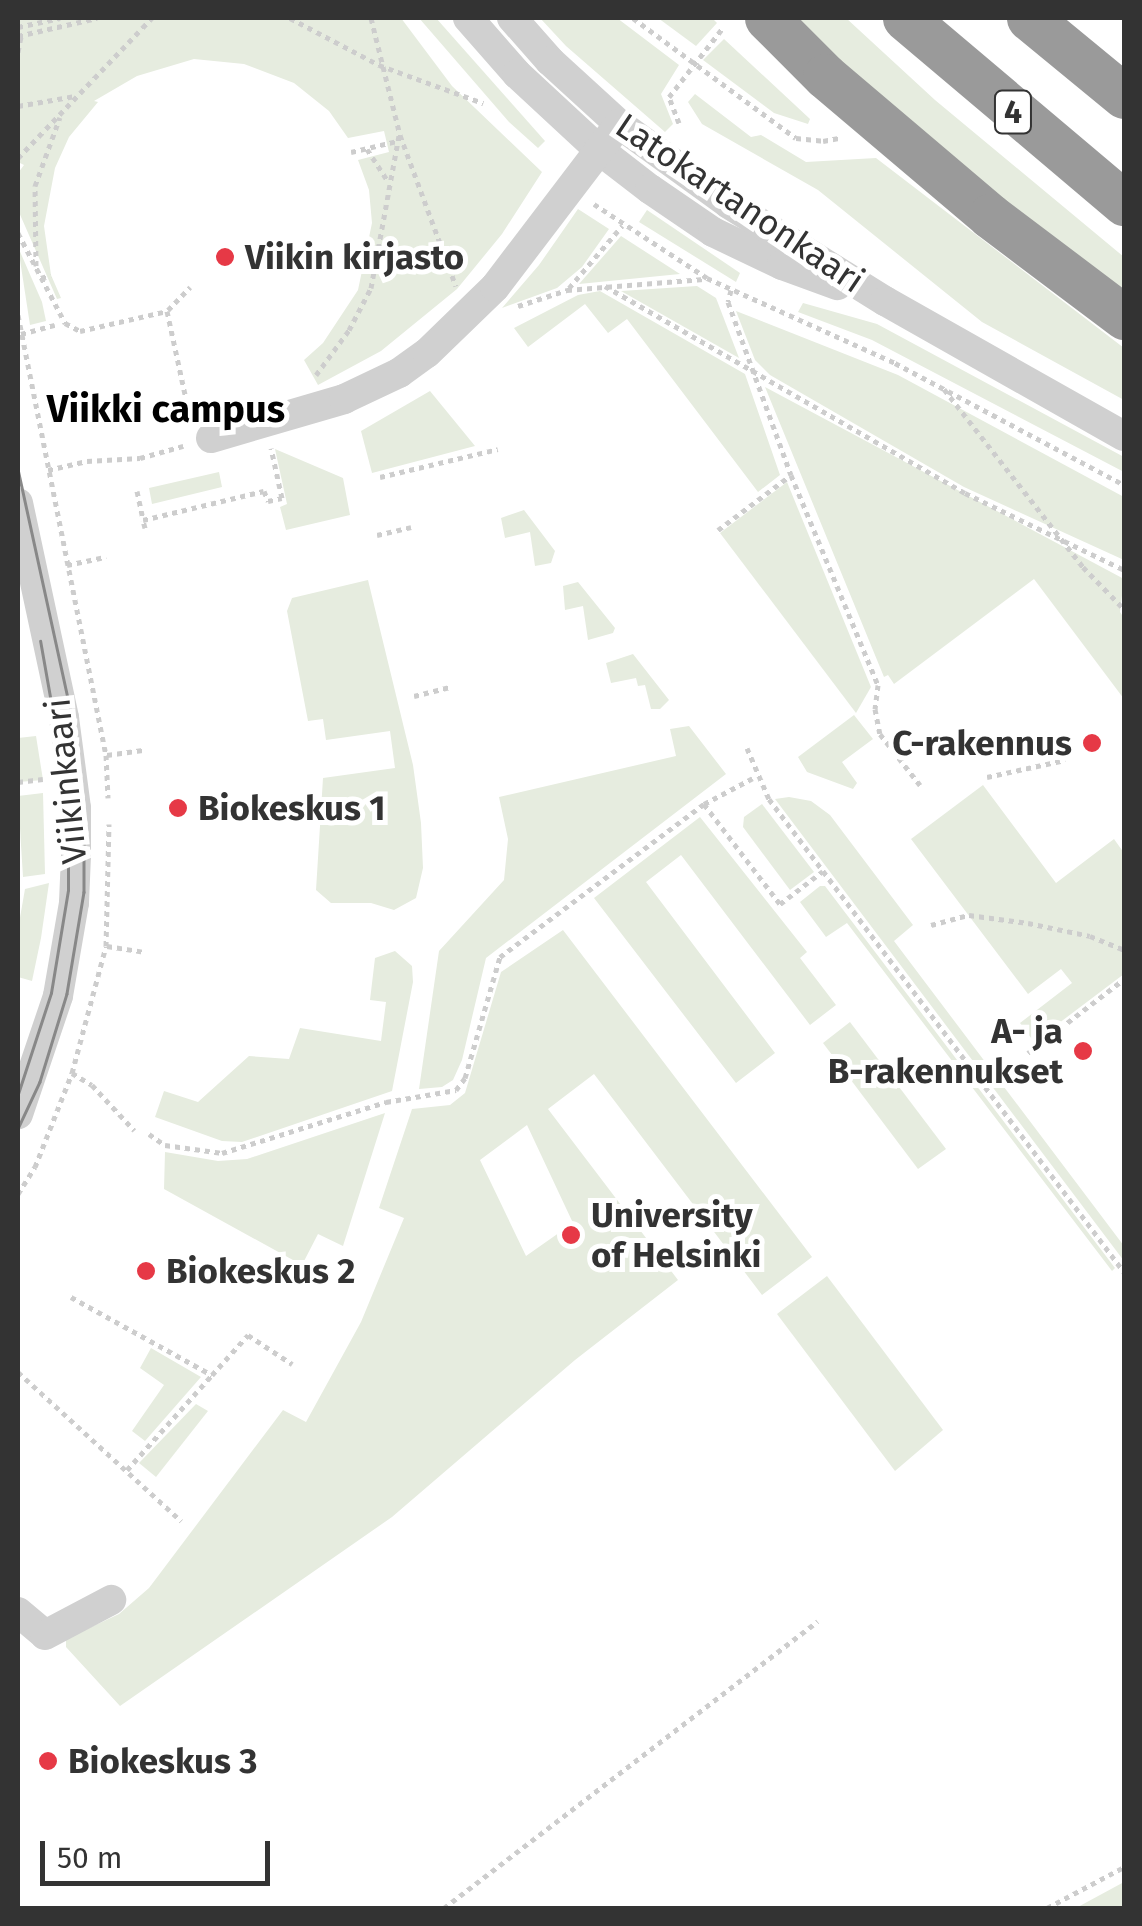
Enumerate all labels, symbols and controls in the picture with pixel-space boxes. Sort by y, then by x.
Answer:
road number: 4 [993,85,1033,139]
street label: Latokartanonkaari [608,104,872,302]
place label: Viikin kirjasto [245,236,464,278]
marker: Viikin kirjasto [214,246,236,268]
district label: Viikki campus [47,387,285,433]
street label: Viikinkaari [36,696,96,866]
place label: C-rakennus [892,722,1072,764]
marker: C-rakennus [1081,732,1103,754]
place label: Biokeskus 1 [198,787,385,829]
marker: Biokeskus 1 [167,797,189,819]
place label: A- ja B-rakennukset [828,1010,1063,1092]
marker: A- ja B-rakennukset [1072,1040,1094,1062]
place label: University of Helsinki [591,1194,761,1276]
marker: University of Helsinki [560,1224,582,1246]
place label: Biokeskus 2 [166,1250,355,1292]
marker: Biokeskus 2 [135,1260,157,1282]
place label: Biokeskus 3 [68,1740,257,1782]
marker: Biokeskus 3 [37,1750,59,1772]
scale bar [45,1821,275,1883]
text: 50 m [57,1840,122,1876]

